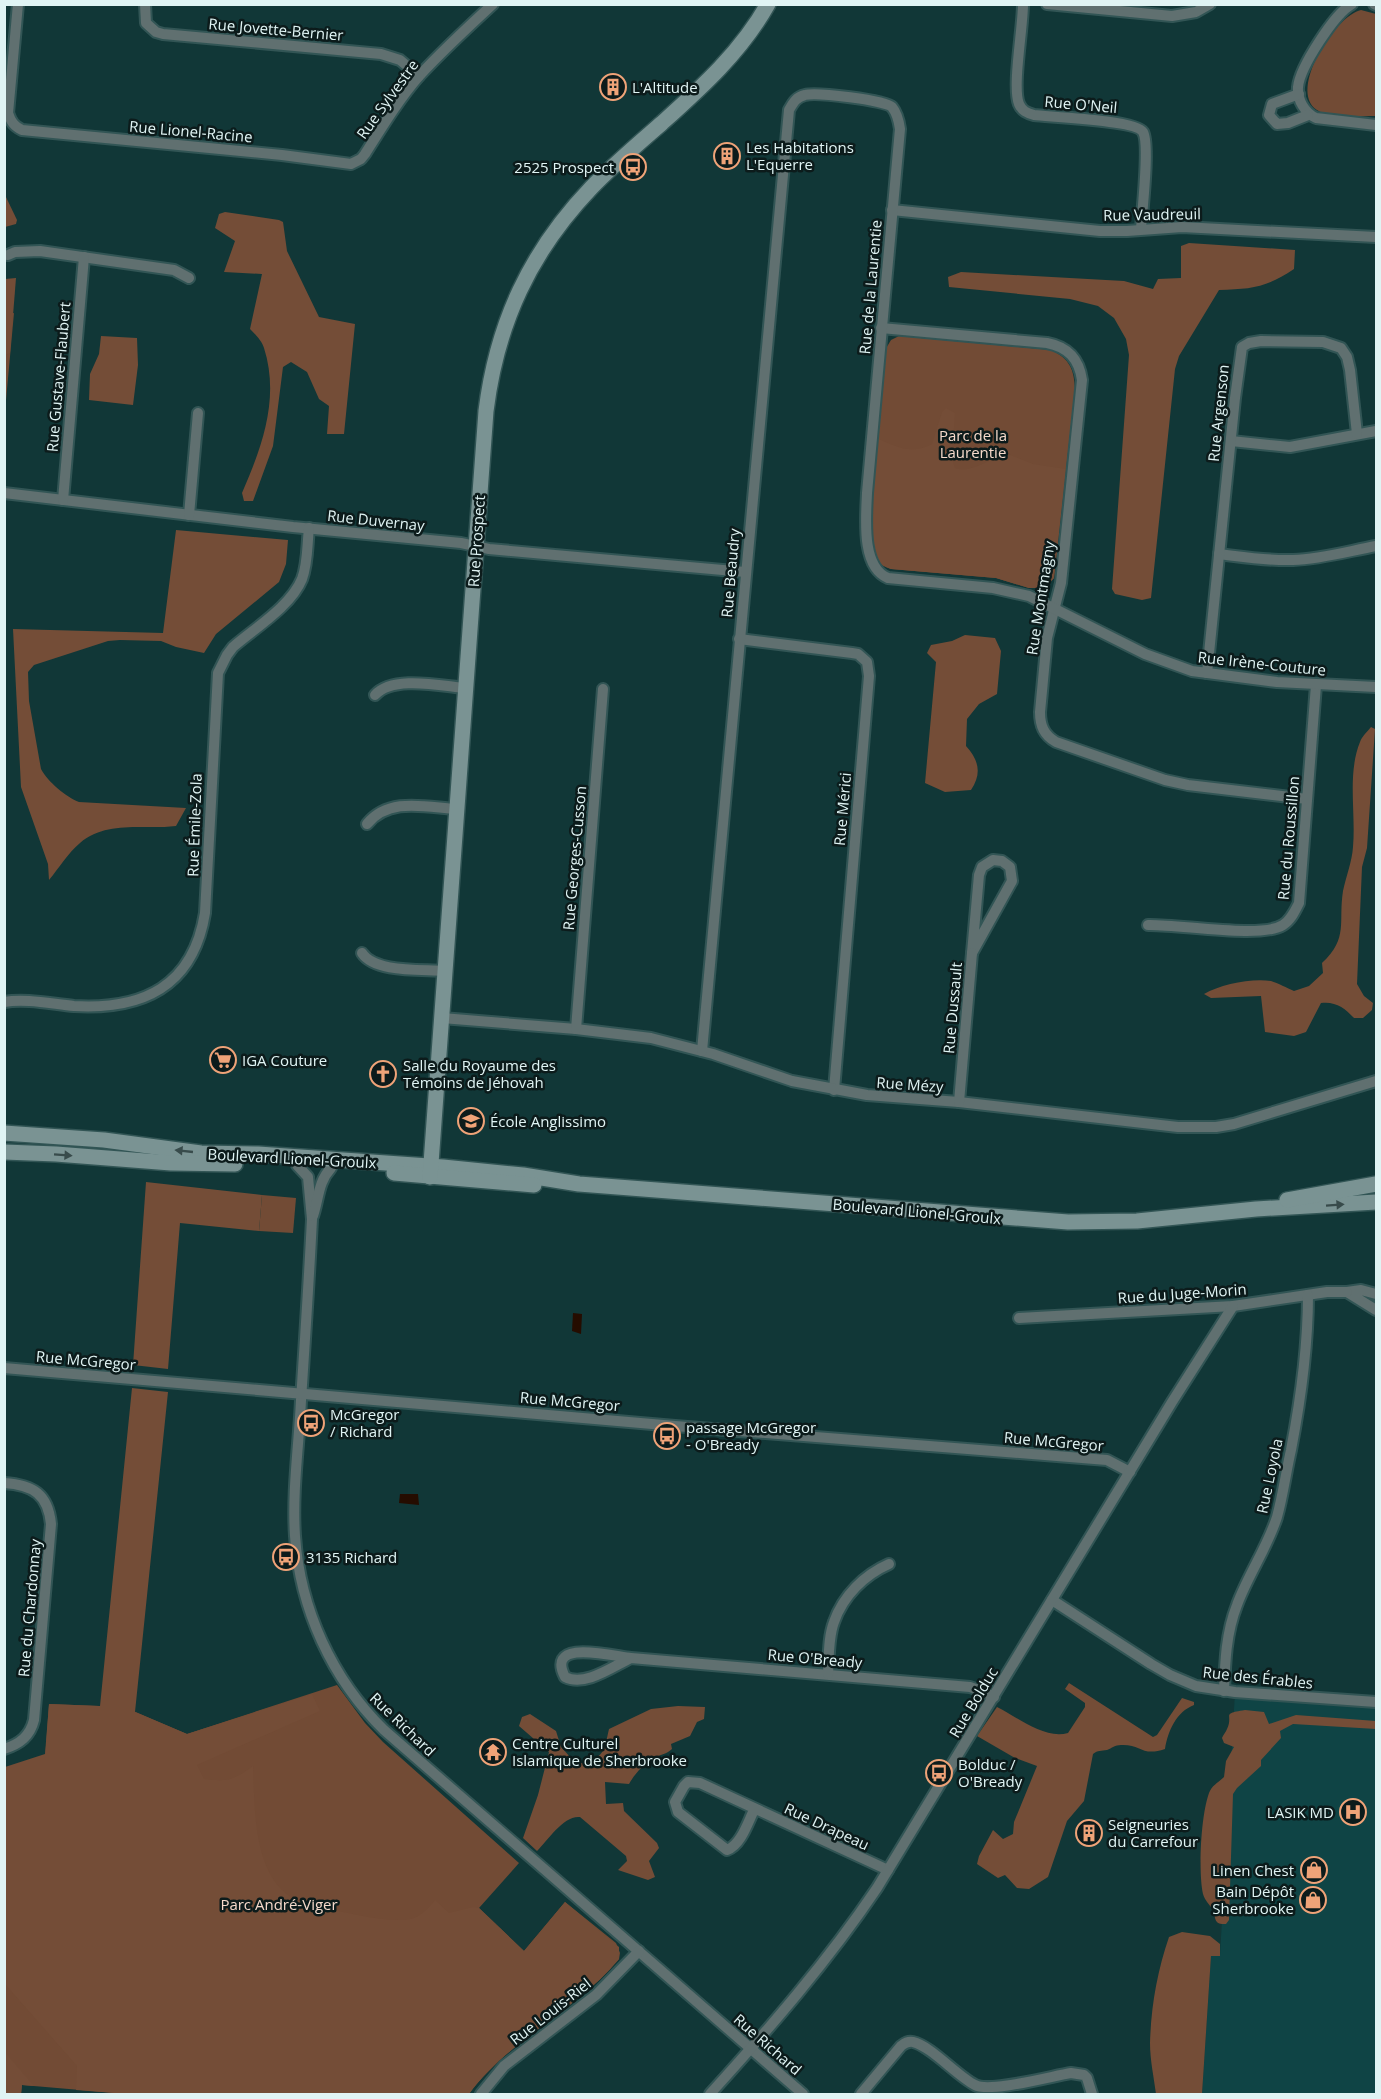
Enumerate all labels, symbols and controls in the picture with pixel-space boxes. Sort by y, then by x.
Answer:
street label: Rue Jovette-Bernier [208,13,344,45]
street label: Rue Sylvestre [351,55,423,143]
building icon: L'Altitude [598,72,628,102]
place label: L'Altitude [632,77,698,97]
street label: Rue O'Neil [1044,91,1118,117]
street label: Rue Lionel-Racine [128,116,254,146]
place label: Les Habitations L'Equerre [746,137,854,174]
building icon: Les Habitations L'Equerre [712,141,742,171]
bus stop icon: 2525 Prospect [618,152,648,182]
place label: 2525 Prospect [514,157,614,177]
street label: Rue Vaudreuil [1103,203,1201,225]
street label: Rue de la Laurentie [854,219,886,355]
street label: Rue Gustave-Flaubert [41,301,75,453]
street label: Rue Argenson [1203,363,1233,463]
park label: Parc de la Laurentie [939,425,1007,462]
street label: Rue Prospect [463,494,489,588]
street label: Rue Duvernay [326,505,426,535]
street label: Rue Beaudry [716,527,744,618]
street label: Rue Montmagny [1021,539,1059,656]
street label: Rue Irène-Couture [1197,646,1327,680]
street label: Rue Mérici [829,771,855,847]
street label: Rue Émile-Zola [182,773,206,877]
street label: Rue du Roussillon [1273,775,1303,901]
street label: Rue Georges-Cusson [558,785,590,931]
street label: Rue Dussault [938,961,966,1055]
supermarket icon: IGA Couture [208,1045,238,1075]
place label: IGA Couture [242,1050,327,1070]
place label: Salle du Royaume des Témoins de Jéhovah [403,1055,556,1092]
church icon: Salle du Royaume des Témoins de Jéhovah [368,1059,398,1089]
street label: Rue Mézy [876,1072,945,1096]
school or university icon: École Anglissimo [456,1106,486,1136]
place label: École Anglissimo [490,1111,606,1131]
street label: Boulevard Lionel-Groulx [207,1144,377,1172]
one-way arrow [174,1146,193,1155]
one-way arrow [53,1150,72,1160]
street label: Boulevard Lionel-Groulx [832,1194,1002,1228]
one-way arrow [1325,1200,1344,1209]
street label: Rue du Juge-Morin [1117,1279,1247,1307]
street label: Rue McGregor [35,1346,137,1374]
street label: Rue McGregor [519,1387,621,1415]
place label: McGregor / Richard [330,1404,399,1441]
bus stop icon: McGregor / Richard [296,1408,326,1438]
place label: passage McGregor - O'Bready [686,1417,816,1454]
bus stop icon: passage McGregor - O'Bready [652,1421,682,1451]
street label: Rue McGregor [1003,1427,1105,1455]
street label: Rue Loyola [1251,1437,1287,1515]
street label: Rue du Chardonnay [13,1538,45,1678]
bus stop icon: 3135 Richard [271,1542,301,1572]
place label: 3135 Richard [306,1547,397,1567]
street label: Rue O'Bready [767,1644,864,1672]
street label: Rue des Érables [1202,1661,1314,1693]
street label: Rue Bolduc [944,1663,1002,1741]
street label: Rue Richard [366,1688,440,1760]
place label: Centre Culturel Islamique de Sherbrooke [512,1733,687,1770]
temple icon: Centre Culturel Islamique de Sherbrooke [478,1737,508,1767]
place label: Bolduc / O'Bready [958,1754,1023,1791]
bus stop icon: Bolduc / O'Bready [924,1758,954,1788]
hospital icon: LASIK MD [1338,1797,1368,1827]
street label: Rue Drapeau [781,1798,873,1854]
place label: LASIK MD [1267,1802,1334,1822]
place label: Seigneuries du Carrefour [1108,1814,1198,1851]
building icon: Seigneuries du Carrefour [1074,1818,1104,1848]
shop icon: Linen Chest [1299,1855,1329,1885]
place label: Linen Chest [1212,1860,1294,1880]
place label: Bain Dépôt Sherbrooke [1212,1881,1294,1918]
shop icon: Bain Dépôt Sherbrooke [1298,1885,1328,1915]
park label: Parc André-Viger [220,1894,338,1914]
street label: Rue Louis-Riel [505,1973,595,2049]
street label: Rue Richard [730,2009,806,2079]

